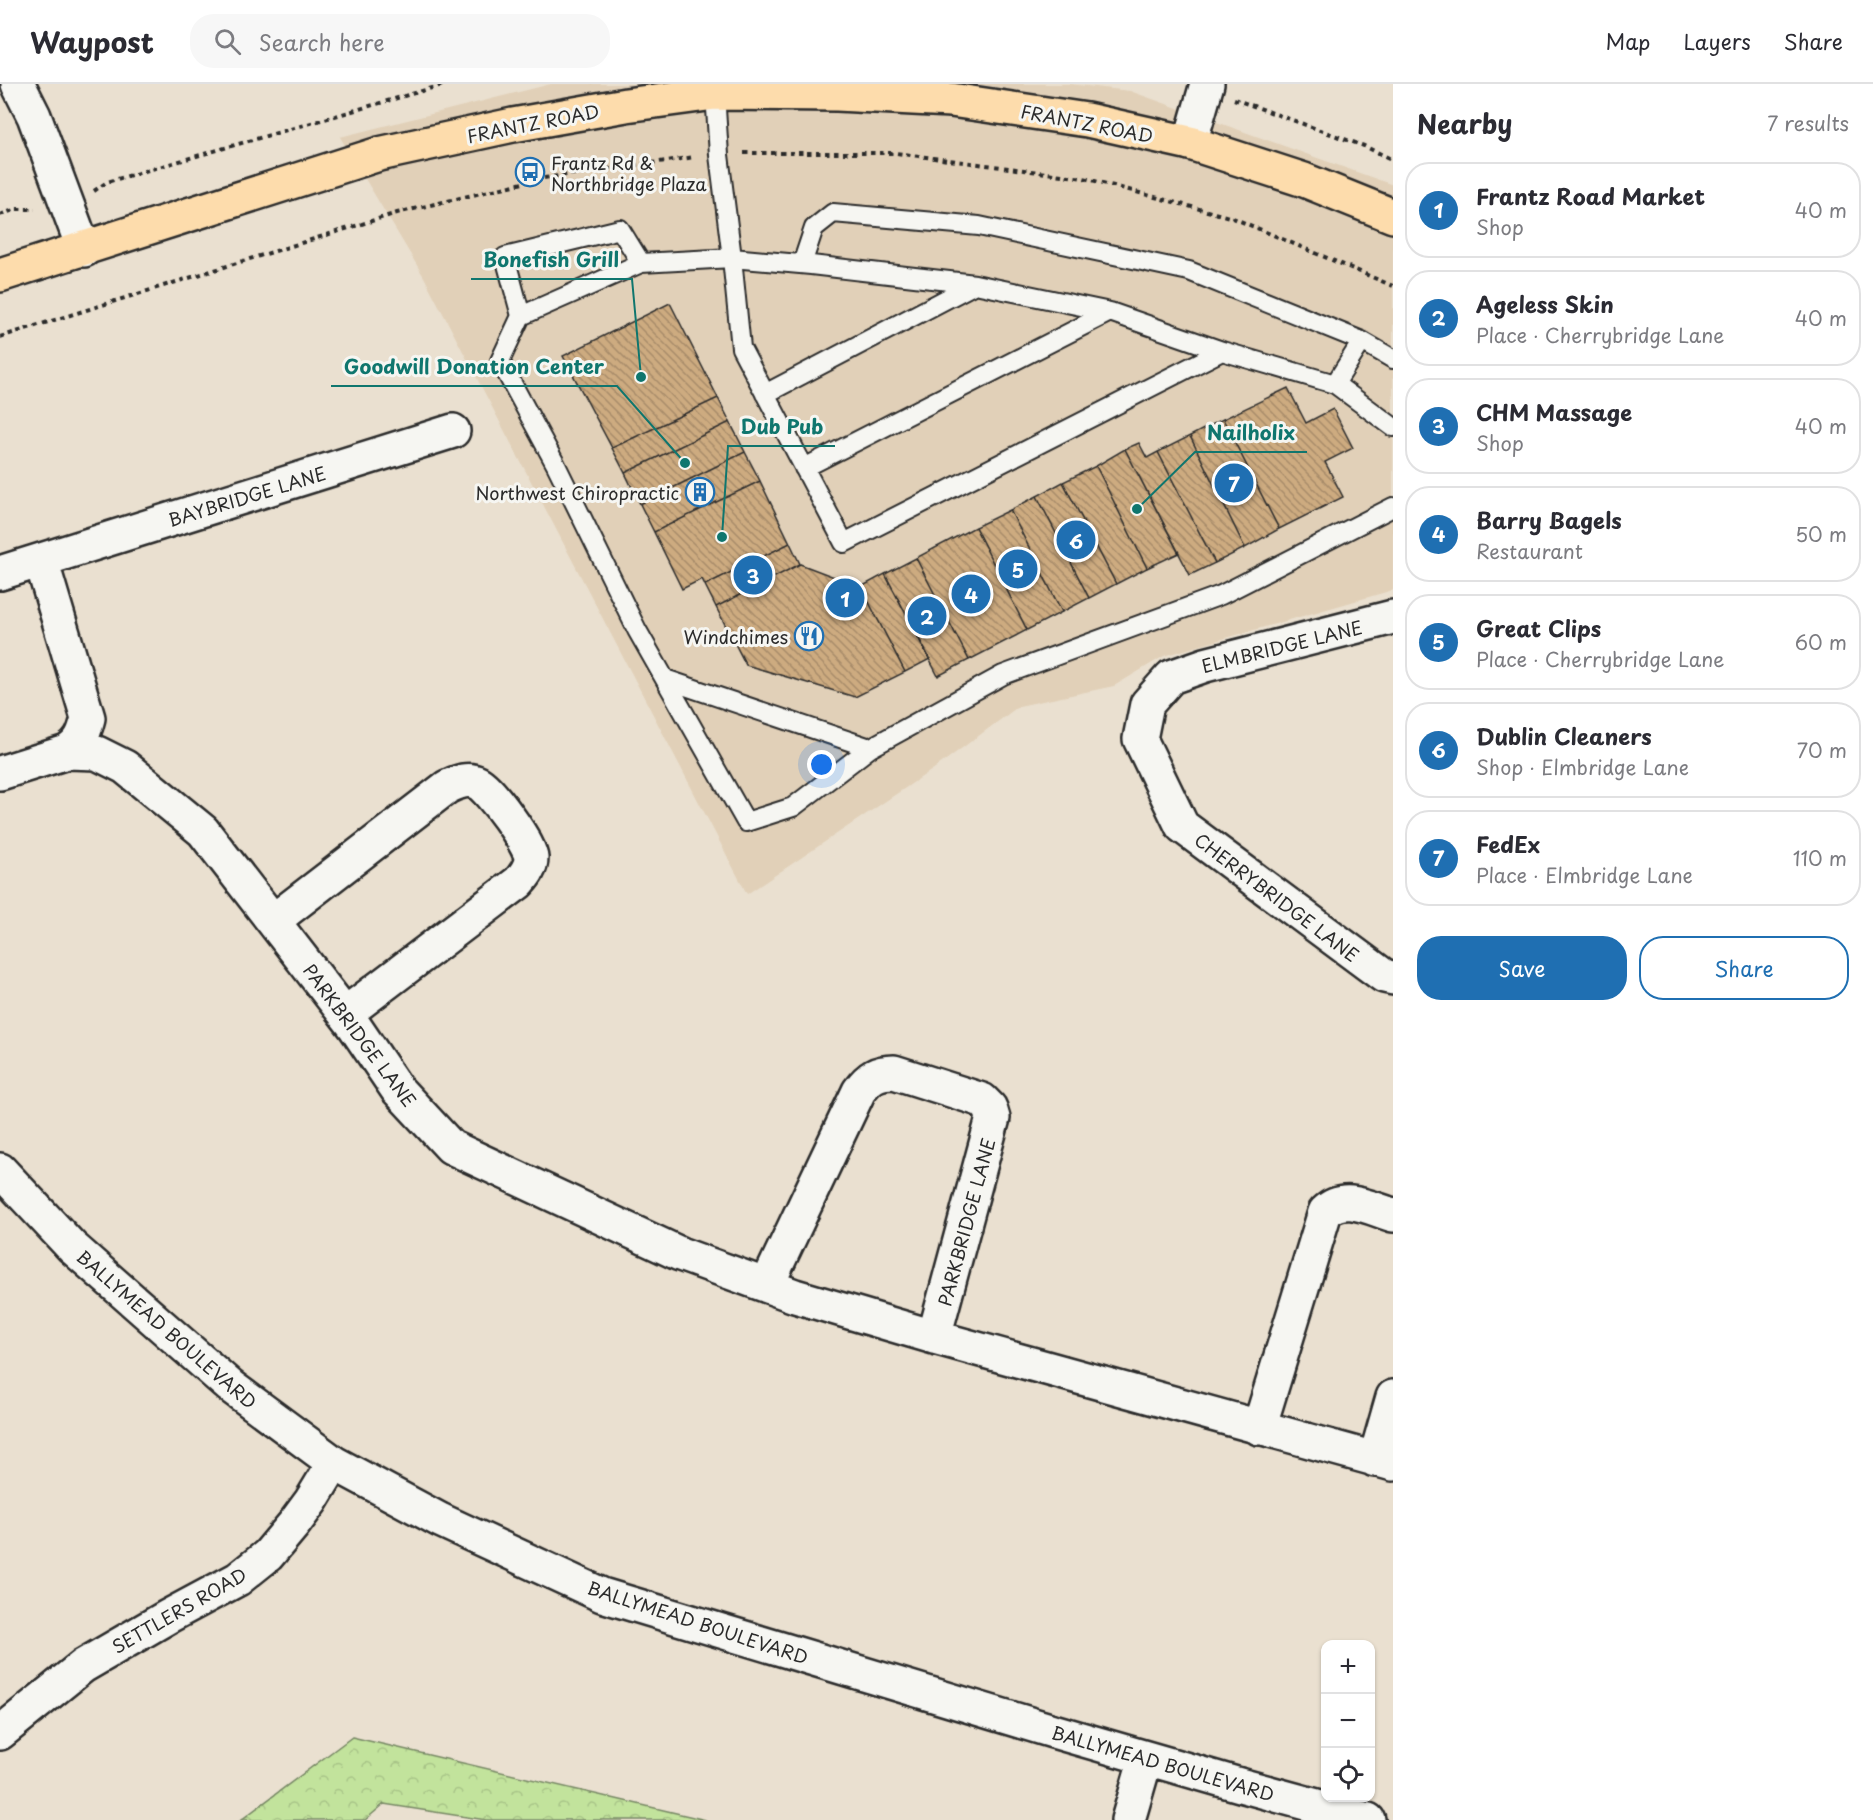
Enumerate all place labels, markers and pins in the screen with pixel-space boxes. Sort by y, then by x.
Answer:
place label: Frantz Rd & Northbridge Plaza [551,149,707,197]
bus stop icon: Frantz Rd & Northbridge Plaza [514,156,546,188]
callout: Bonefish Grill [471,241,632,279]
callout: Goodwill Donation Center [331,348,617,386]
callout: Dub Pub [728,408,835,446]
callout: Nailholix [1195,414,1307,452]
pin: 7 [1214,460,1254,506]
building icon: Northwest Chiropractic [684,476,716,508]
place label: Northwest Chiropractic [475,479,679,506]
pin: 6 [1056,518,1096,562]
pin: 5 [998,546,1038,592]
pin: 3 [734,552,772,598]
pin: 4 [952,572,990,616]
pin: 1 [826,576,864,620]
pin: 2 [908,594,946,638]
restaurant icon: Windchimes [793,620,825,652]
place label: Windchimes [684,623,788,650]

